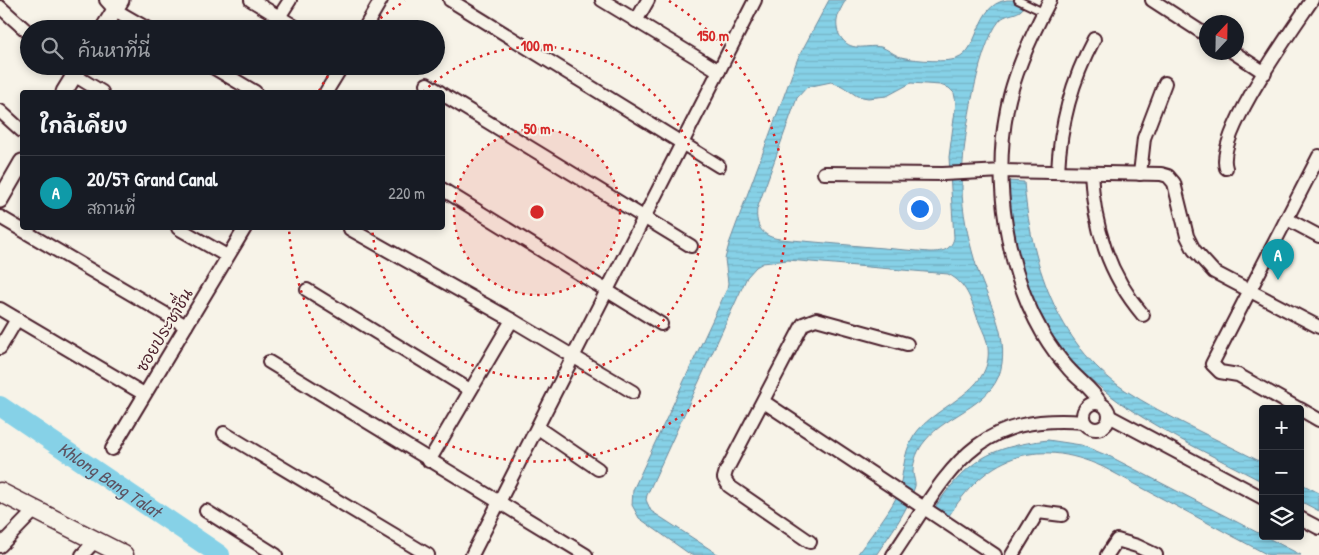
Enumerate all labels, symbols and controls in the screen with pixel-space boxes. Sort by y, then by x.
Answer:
north arrow [1199,15,1244,60]
search box [20,20,445,75]
text: 150 m [697,25,729,46]
icon: search [38,34,66,62]
text: 100 m [521,35,553,56]
text: ค้นหาที่นี่ [78,37,150,63]
text: ใกล้เคียง [40,111,127,140]
text: 50 m [524,118,550,139]
text: 20/57 Grand Canal [87,166,217,192]
text: A [52,182,60,204]
text: 220 m [388,182,425,204]
your location [907,196,933,222]
text: สถานที่ [87,197,135,219]
centre of rings [528,203,546,221]
pin: A [1262,239,1294,280]
street label: ซอยประชาชื่น [127,282,198,376]
map controls [1259,405,1304,540]
button: + [1259,405,1304,450]
water label: Khlong Bang Talat [53,436,168,525]
button: − [1259,450,1304,495]
button: layers [1259,495,1304,540]

